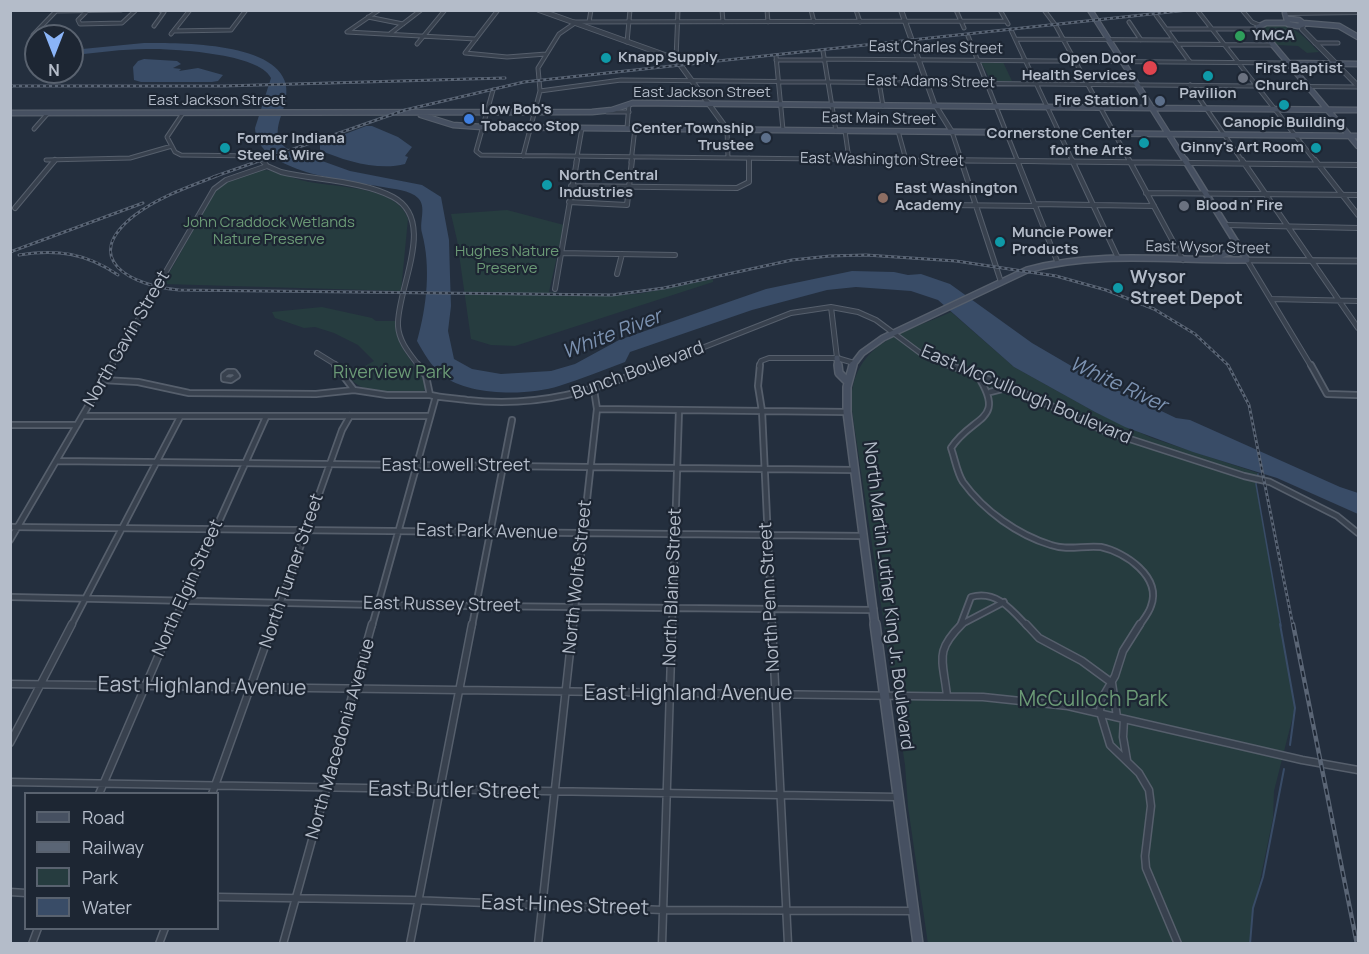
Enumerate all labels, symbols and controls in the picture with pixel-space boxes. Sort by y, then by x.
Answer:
north arrow [24,24,84,84]
place label: YMCA [1252,27,1295,45]
marker: YMCA [1233,29,1247,43]
street label: East Charles Street [869,38,1003,58]
place label: Knapp Supply [618,49,718,67]
place label: Open Door Health Services [1022,50,1136,85]
marker: Knapp Supply [599,51,613,65]
text: N [48,59,60,81]
marker: Open Door Health Services [1141,59,1159,77]
place label: First Baptist Church [1255,60,1343,95]
marker: Pavilion [1201,69,1215,83]
marker: First Baptist Church [1236,71,1250,85]
street label: East Adams Street [867,72,995,92]
street label: East Jackson Street [633,84,771,102]
place label: Pavilion [1179,85,1237,103]
street label: East Jackson Street [148,92,286,110]
place label: Fire Station 1 [1054,92,1148,110]
marker: Fire Station 1 [1153,94,1167,108]
marker: Canopic Building [1277,98,1291,112]
place label: Low Bob's Tobacco Stop [481,101,580,136]
street label: East Main Street [822,109,936,129]
marker: Low Bob's Tobacco Stop [462,112,476,126]
place label: Canopic Building [1223,114,1345,132]
place label: Center Township Trustee [631,120,754,155]
place label: Cornerstone Center for the Arts [987,125,1132,160]
place label: Former Indiana Steel & Wire [237,130,345,165]
marker: Center Township Trustee [759,131,773,145]
marker: Cornerstone Center for the Arts [1137,136,1151,150]
place label: Ginny's Art Room [1181,139,1304,157]
marker: Former Indiana Steel & Wire [218,141,232,155]
marker: Ginny's Art Room [1309,141,1323,155]
street label: East Washington Street [800,150,964,170]
place label: North Central Industries [559,167,658,202]
marker: North Central Industries [540,178,554,192]
place label: East Washington Academy [895,180,1018,215]
marker: East Washington Academy [876,191,890,205]
place label: Blood n' Fire [1196,197,1283,215]
marker: Blood n' Fire [1177,199,1191,213]
park label: John Craddock Wetlands Nature Preserve [183,214,355,249]
place label: Muncie Power Products [1012,224,1113,259]
marker: Muncie Power Products [993,235,1007,249]
street label: East Wysor Street [1145,238,1271,258]
park label: Hughes Nature Preserve [455,243,559,278]
street label: North Gavin Street [79,267,175,411]
place label: Wysor Street Depot [1130,267,1243,310]
marker: Wysor Street Depot [1111,281,1125,295]
water label: White River [559,305,665,365]
street label: Bunch Boulevard [569,337,707,405]
street label: East McCullough Boulevard [918,341,1134,449]
water label: White River [1066,352,1170,418]
park label: Riverview Park [333,362,451,384]
street label: North Martin Luther King Jr. Boulevard [858,441,918,751]
street label: East Lowell Street [382,455,530,477]
street label: North Turner Street [255,491,329,651]
street label: North Wolfe Street [559,499,597,655]
street label: North Blaine Street [659,508,687,666]
street label: North Elgin Street [148,516,228,660]
street label: East Park Avenue [416,520,558,544]
street label: North Penn Street [755,522,785,672]
street label: East Russey Street [363,593,521,617]
street label: North Macedonia Avenue [302,636,380,842]
street label: East Highland Avenue [97,673,307,701]
street label: East Highland Avenue [584,681,792,707]
park label: McCulloch Park [1018,687,1168,713]
street label: East Butler Street [368,777,540,805]
legend [24,792,219,930]
text: Road [82,805,125,829]
text: Railway [82,835,144,859]
text: Park [82,865,118,889]
street label: East Hines Street [481,890,649,922]
text: Water [82,895,132,919]

